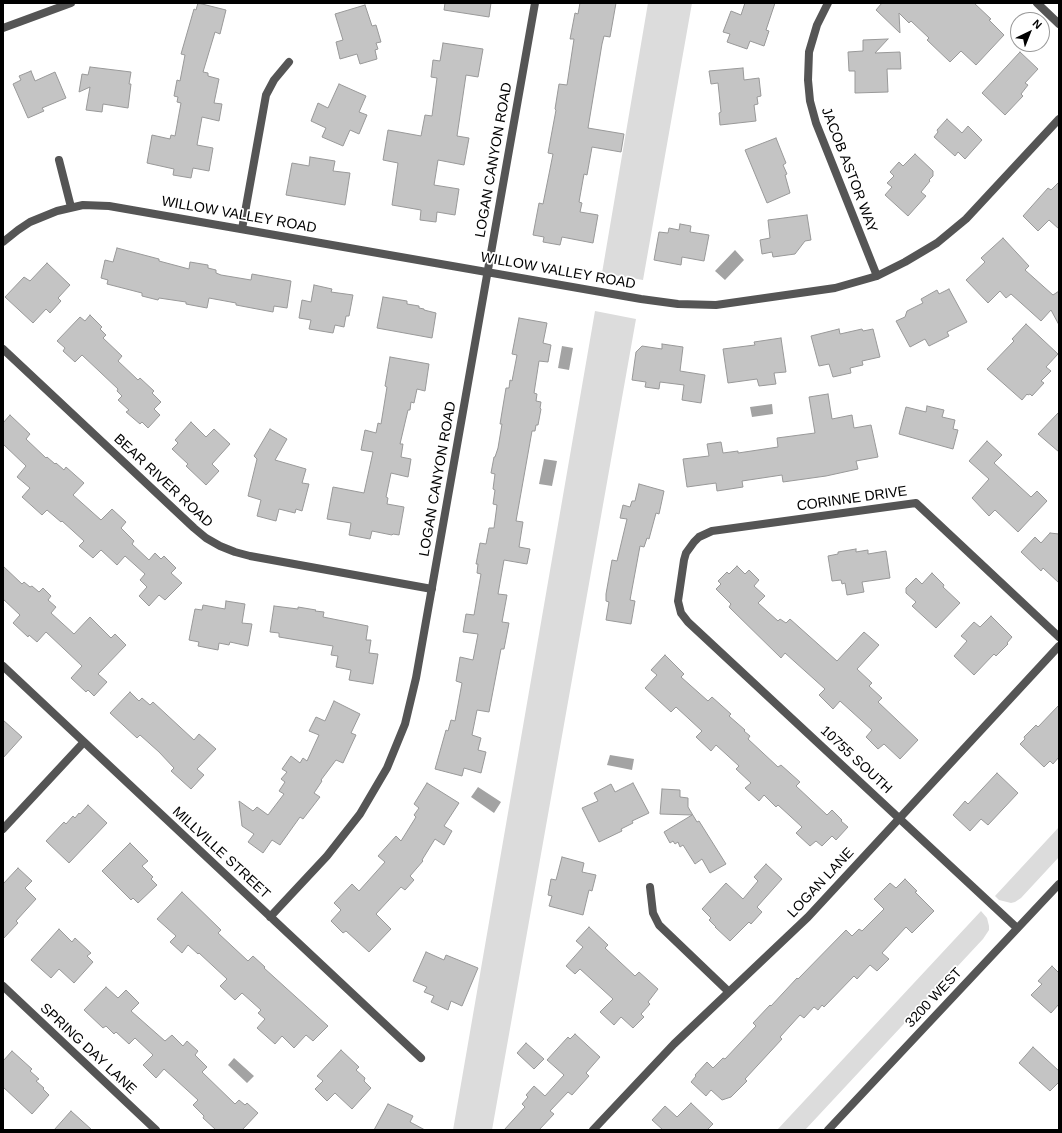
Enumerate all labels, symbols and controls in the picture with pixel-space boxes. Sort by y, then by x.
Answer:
north arrow [1010,12,1050,52]
text: N [1030,17,1044,31]
street label: LOGAN CANYON ROAD [472,81,516,239]
street label: JACOB ASTOR WAY [817,105,881,235]
street label: WILLOW VALLEY ROAD [160,193,318,237]
street label: WILLOW VALLEY ROAD [479,249,637,293]
street label: LOGAN CANYON ROAD [416,400,460,558]
street label: BEAR RIVER ROAD [110,431,216,531]
street label: CORINNE DRIVE [796,483,908,515]
street label: 10755 SOUTH [817,723,895,797]
street label: MILLVILLE STREET [169,803,273,903]
street label: LOGAN LANE [784,845,858,921]
street label: 3200 WEST [902,965,966,1031]
street label: SPRING DAY LANE [36,1000,140,1098]

